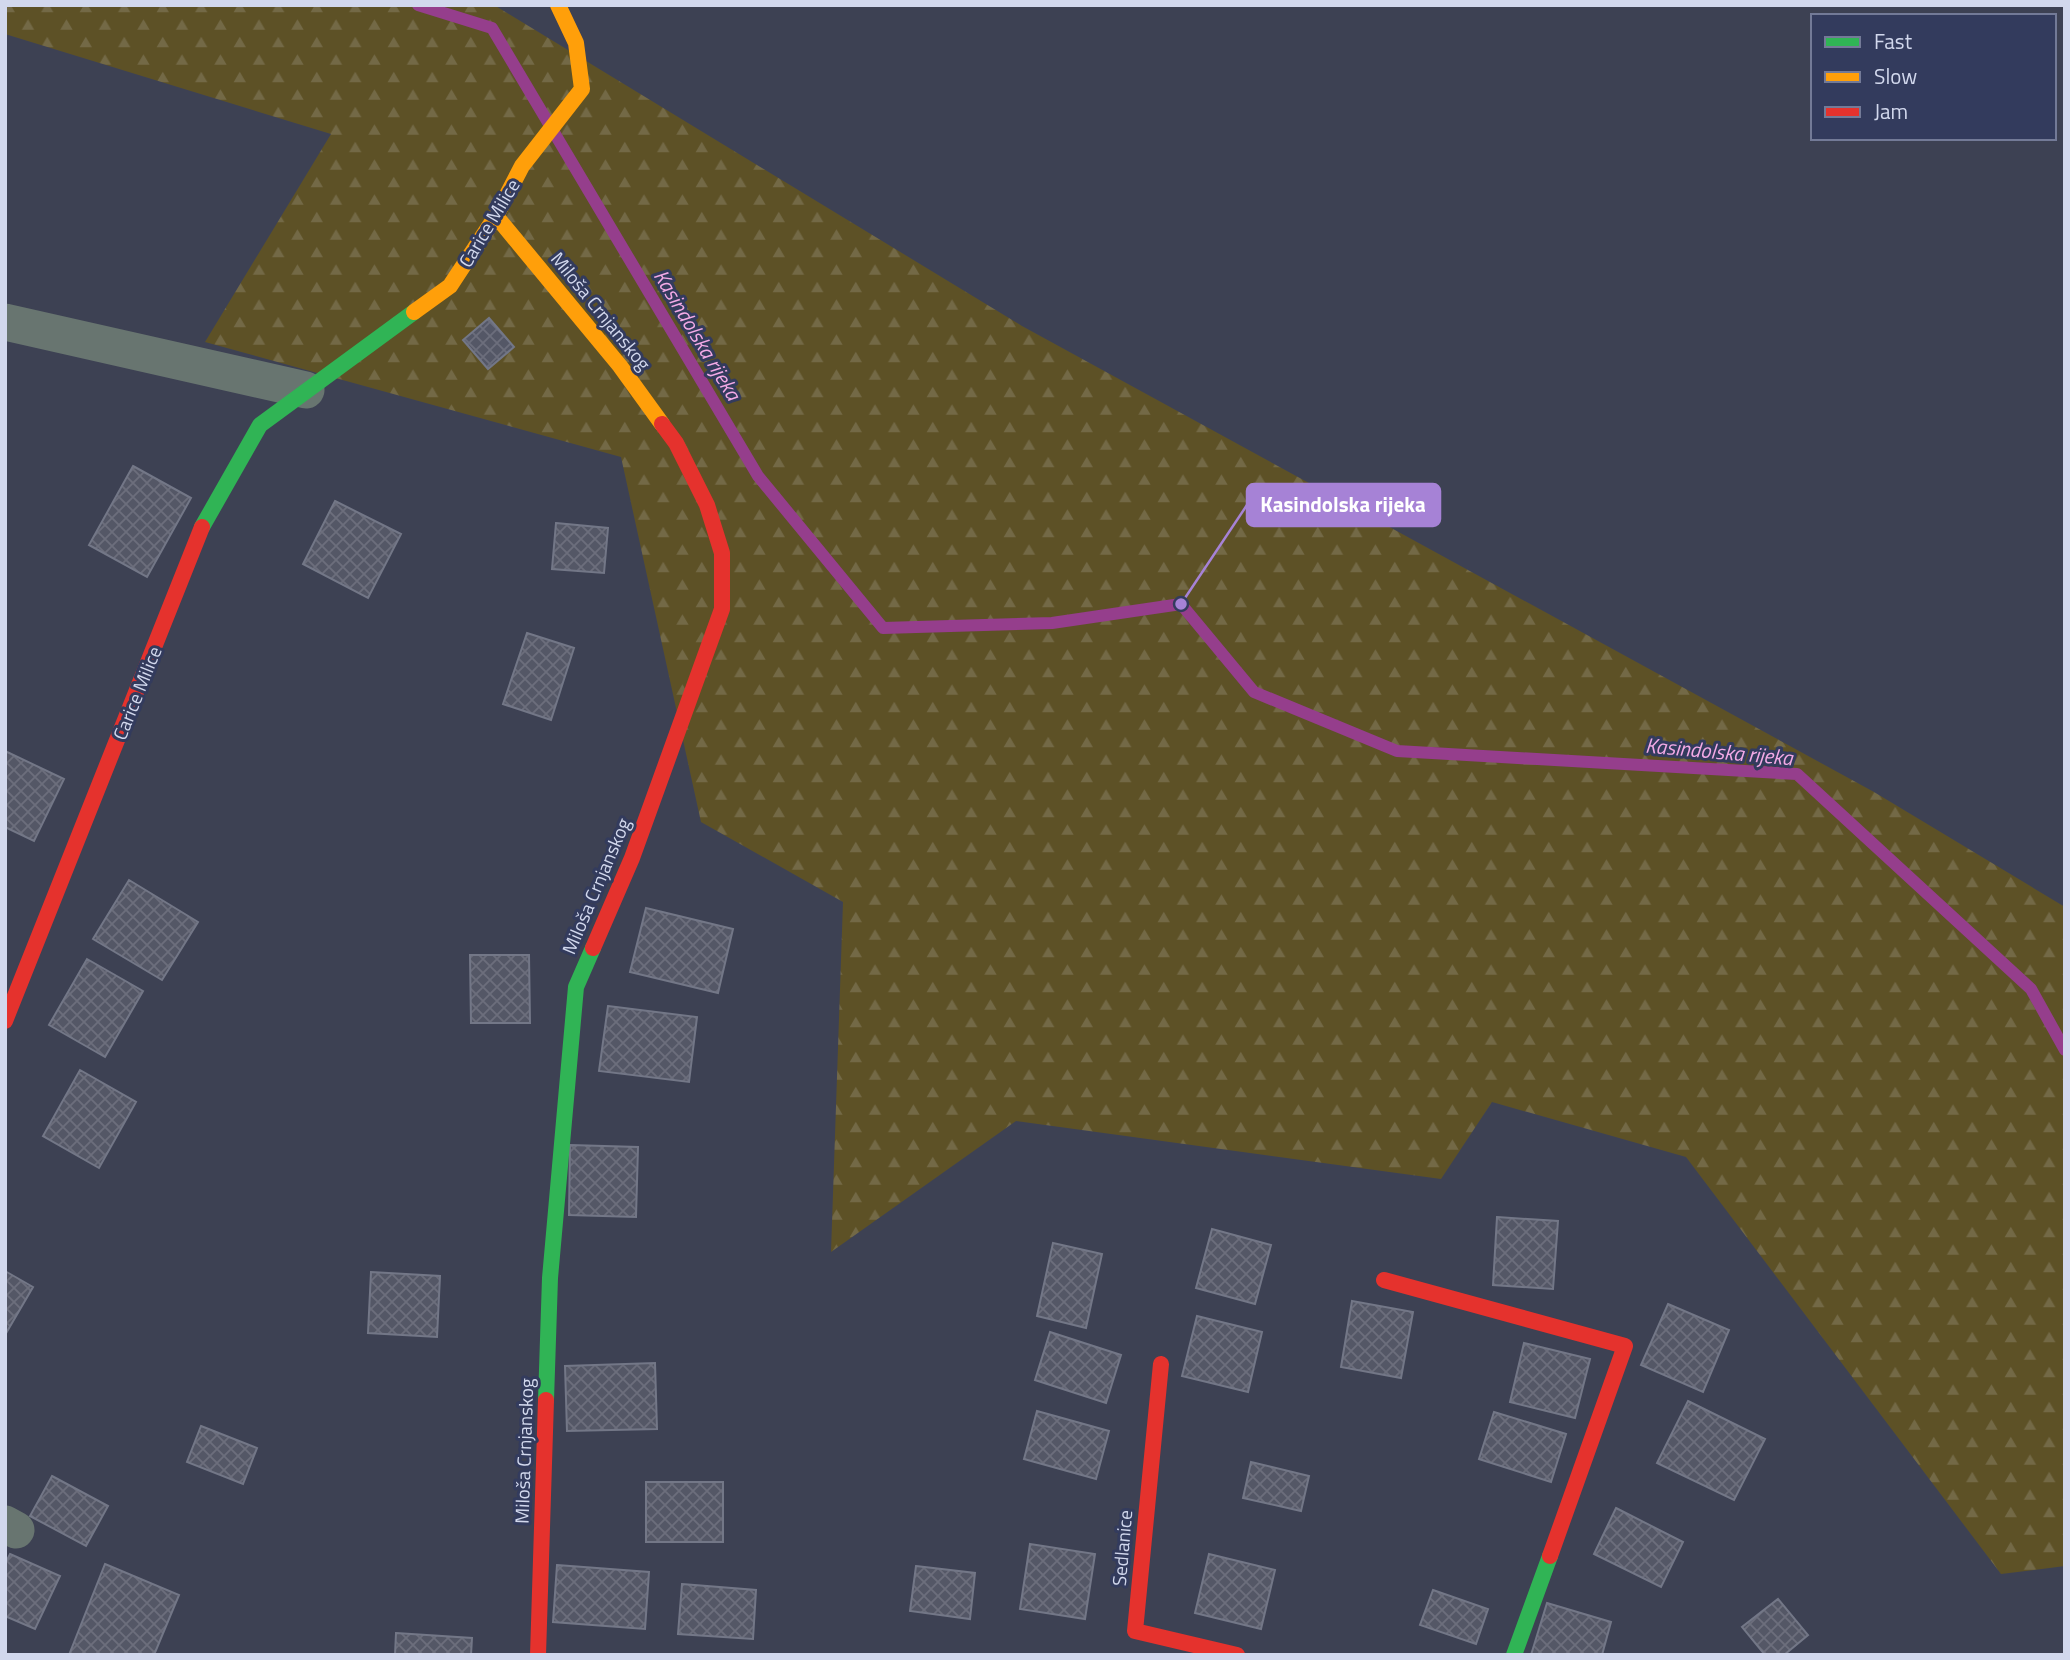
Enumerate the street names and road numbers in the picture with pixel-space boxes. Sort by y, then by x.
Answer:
street label: Carice Milice [451,173,526,273]
street label: Miloša Crnjanskog [544,245,659,377]
street label: Carice Milice [105,641,169,744]
street label: Miloša Crnjanskog [554,813,637,958]
street label: Miloša Crnjanskog [506,1378,541,1524]
street label: Sedlanice [1104,1509,1139,1587]

